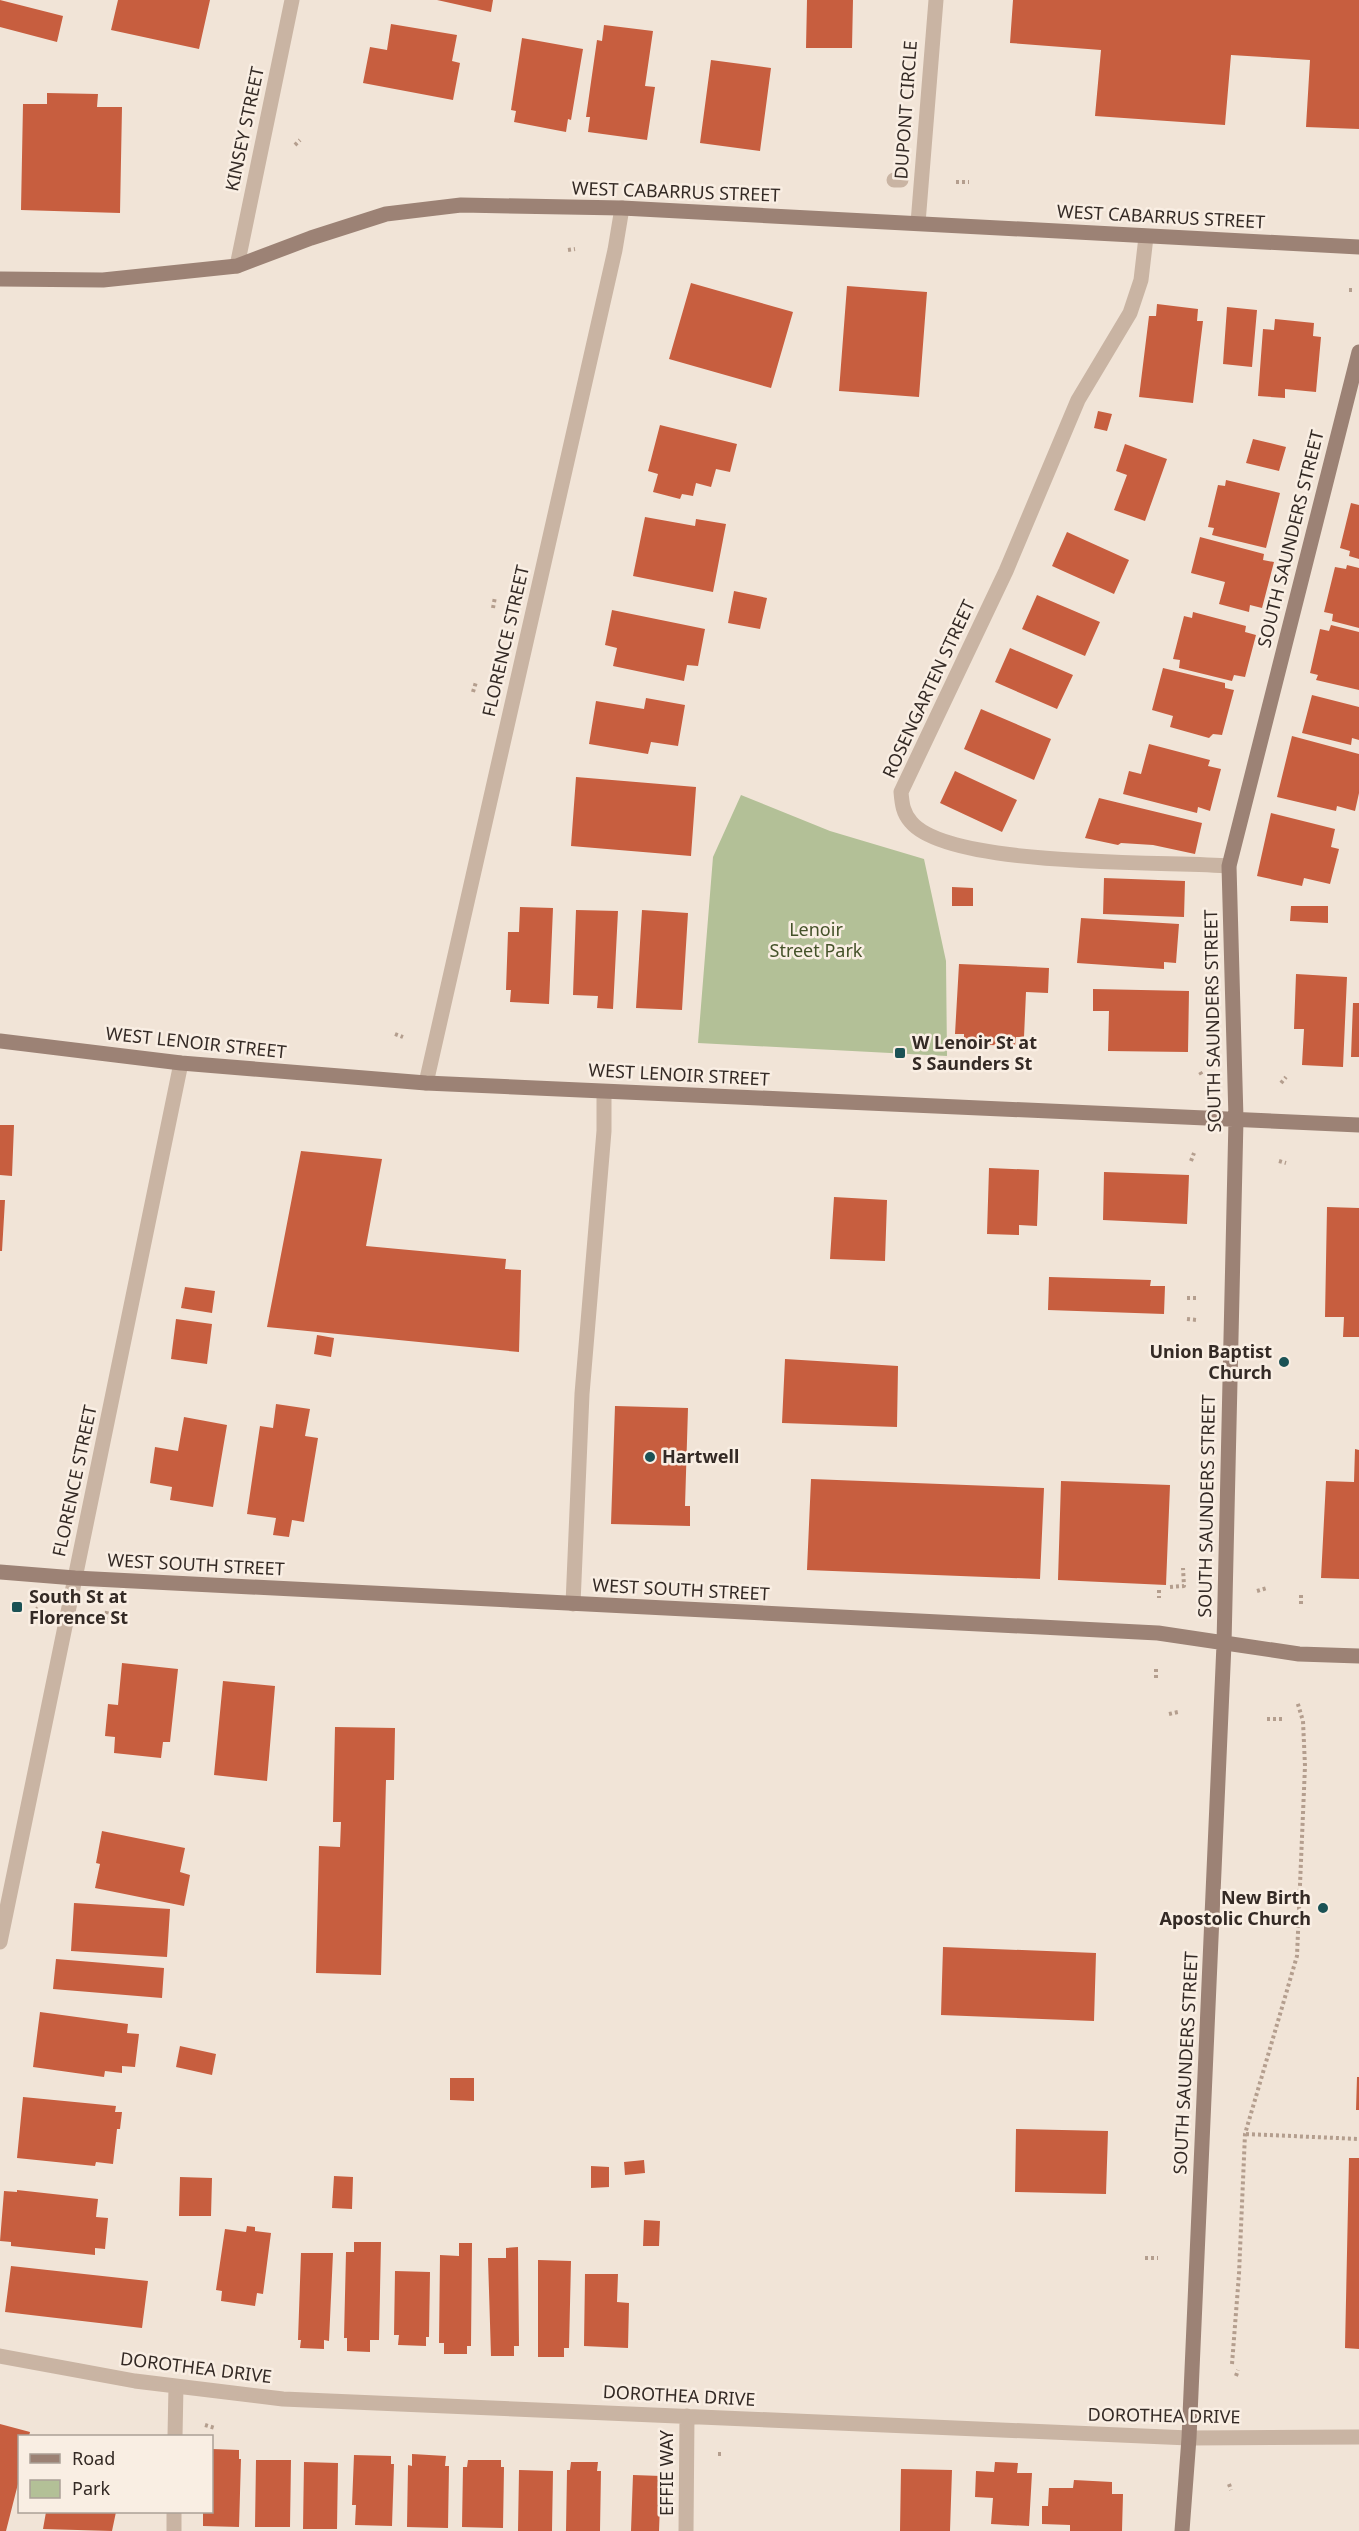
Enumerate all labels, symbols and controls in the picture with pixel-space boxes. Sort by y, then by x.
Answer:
street label: DUPONT CIRCLE [888,40,922,180]
street label: KINSEY STREET [219,64,269,193]
street label: WEST CABARRUS STREET [571,175,781,207]
street label: WEST CABARRUS STREET [1056,199,1266,233]
street label: SOUTH SAUNDERS STREET [1251,427,1329,650]
street label: FLORENCE STREET [476,563,534,719]
street label: ROSENGARTEN STREET [876,596,980,782]
street label: SOUTH SAUNDERS STREET [1198,909,1226,1133]
park label: Lenoir Street Park [770,917,863,962]
street label: WEST LENOIR STREET [105,1021,288,1063]
place label: W Lenoir St at S Saunders St [912,1030,1037,1075]
marker: W Lenoir St at S Saunders St [893,1046,907,1060]
street label: WEST LENOIR STREET [588,1057,770,1091]
place label: Union Baptist Church [1150,1339,1272,1384]
marker: Union Baptist Church [1277,1355,1291,1369]
street label: SOUTH SAUNDERS STREET [1192,1394,1220,1618]
street label: FLORENCE STREET [46,1403,102,1559]
place label: Hartwell [662,1444,739,1468]
marker: Hartwell [643,1450,657,1464]
street label: WEST SOUTH STREET [107,1547,285,1581]
street label: WEST SOUTH STREET [592,1572,770,1606]
place label: South St at Florence St [29,1584,128,1629]
marker: South St at Florence St [10,1600,24,1614]
place label: New Birth Apostolic Church [1159,1885,1311,1930]
marker: New Birth Apostolic Church [1316,1901,1330,1915]
street label: SOUTH SAUNDERS STREET [1167,1951,1203,2175]
street label: DOROTHEA DRIVE [119,2346,273,2388]
street label: DOROTHEA DRIVE [602,2379,756,2411]
street label: DOROTHEA DRIVE [1087,2402,1241,2428]
street label: EFFIE WAY [654,2429,678,2516]
legend [18,2435,213,2513]
text: Road [72,2446,115,2470]
text: Park [72,2476,110,2500]

